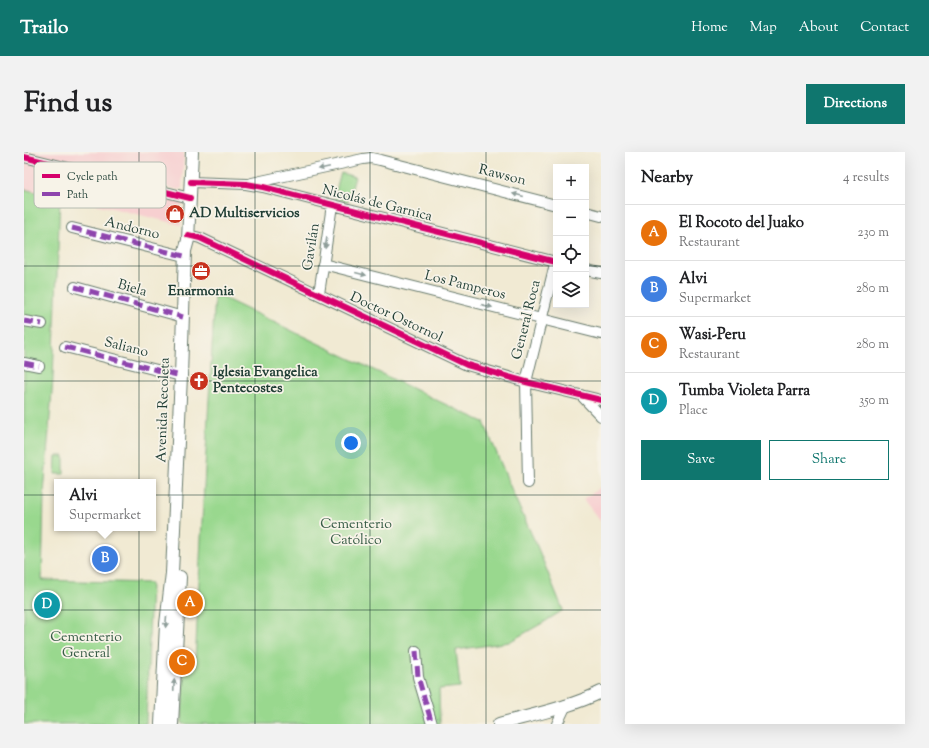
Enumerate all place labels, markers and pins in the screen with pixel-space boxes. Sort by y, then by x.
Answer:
shop icon: AD Multiservicios [164,203,186,225]
place label: AD Multiservicios [189,204,300,224]
office icon: Enarmonia [190,260,212,282]
place label: Enarmonia [168,282,235,302]
place label: Iglesia Evangelica Pentecostes [213,363,318,399]
church icon: Iglesia Evangelica Pentecostes [188,370,210,392]
pin: B [92,544,118,574]
pin: A [177,588,203,618]
pin: D [34,590,60,620]
pin: C [169,647,195,677]

